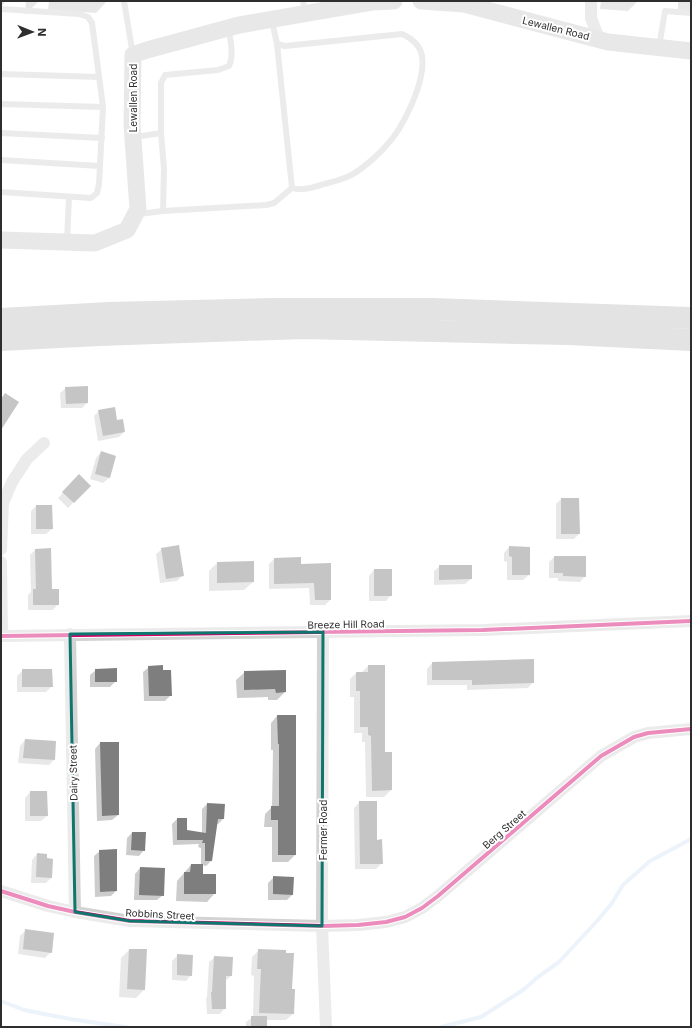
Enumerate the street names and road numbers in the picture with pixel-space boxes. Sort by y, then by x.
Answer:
street label: Lewallen Road [521,14,591,42]
street label: Lewallen Road [127,64,139,132]
street label: Breeze Hill Road [307,617,385,631]
street label: Dairy Street [67,744,79,801]
street label: Fermer Road [317,800,329,860]
street label: Berg Street [480,807,529,851]
street label: Robbins Street [125,906,196,922]

